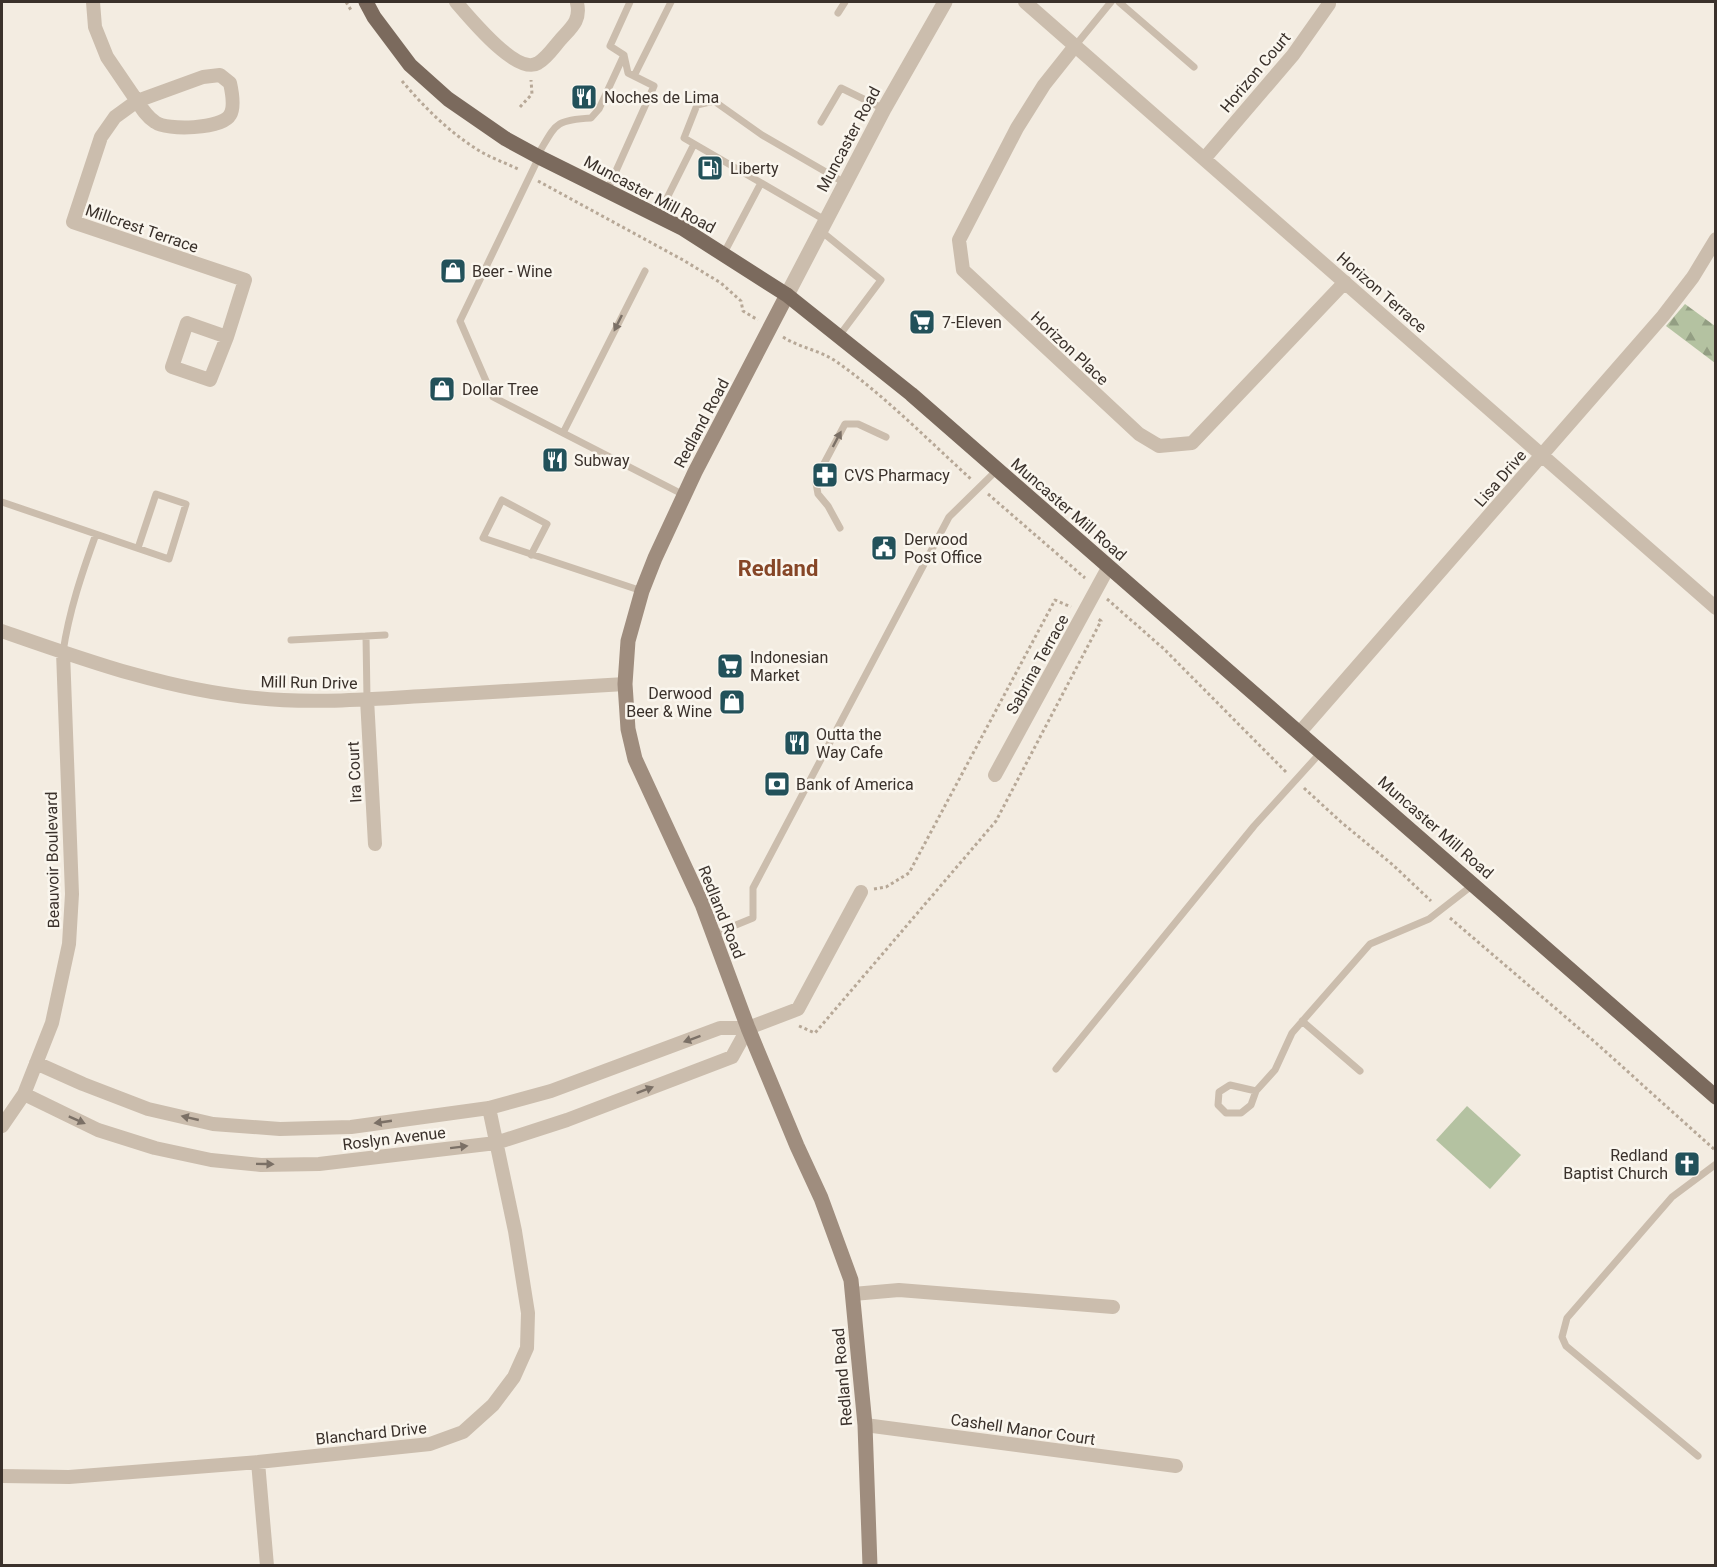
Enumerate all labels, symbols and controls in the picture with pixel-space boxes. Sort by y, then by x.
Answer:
street label: Horizon Court [1216,28,1294,116]
restaurant icon: Noches de Lima [569,82,599,112]
street label: Muncaster Road [813,83,884,195]
place label: Noches de Lima [604,88,719,107]
street label: Muncaster Mill Road [581,152,719,237]
fuel station icon: Liberty [695,153,725,183]
place label: Liberty [730,159,779,178]
street label: Millcrest Terrace [83,200,201,257]
street label: Horizon Terrace [1333,248,1430,336]
shop icon: Beer - Wine [438,256,468,286]
place label: Beer - Wine [472,262,552,281]
supermarket icon: 7-Eleven [907,307,937,337]
street label: Horizon Place [1027,308,1112,389]
place label: 7-Eleven [942,313,1002,332]
one-way arrow [614,315,623,332]
shop icon: Dollar Tree [427,374,457,404]
street label: Redland Road [670,375,733,471]
place label: Dollar Tree [462,380,538,399]
one-way arrow [831,430,841,448]
restaurant icon: Subway [540,445,570,475]
street label: Lisa Drive [1470,446,1530,511]
place label: Subway [574,451,630,470]
street label: Muncaster Mill Road [1007,454,1130,565]
pharmacy icon: CVS Pharmacy [810,460,840,490]
place label: CVS Pharmacy [844,466,950,485]
place label: Derwood Post Office [904,530,982,567]
public building icon: Derwood Post Office [869,533,899,563]
district label: Redland [738,556,818,581]
street label: Sabrina Terrace [1002,611,1073,717]
place label: Indonesian Market [750,648,828,685]
supermarket icon: Indonesian Market [715,651,745,681]
street label: Mill Run Drive [260,672,358,693]
place label: Derwood Beer & Wine [626,684,712,721]
shop icon: Derwood Beer & Wine [717,687,747,717]
place label: Outta the Way Cafe [816,725,883,762]
restaurant icon: Outta the Way Cafe [782,728,812,758]
street label: Ira Court [343,741,366,803]
bank icon: Bank of America [762,769,792,799]
street label: Muncaster Mill Road [1374,772,1497,883]
place label: Bank of America [796,775,914,794]
street label: Beauvoir Boulevard [42,791,63,929]
street label: Redland Road [694,863,749,961]
one-way arrow [683,1035,701,1044]
one-way arrow [636,1085,654,1094]
one-way arrow [180,1113,199,1123]
one-way arrow [68,1115,85,1124]
one-way arrow [374,1118,393,1127]
street label: Roslyn Avenue [341,1123,447,1154]
one-way arrow [450,1142,469,1152]
place label: Redland Baptist Church [1563,1146,1668,1183]
church icon: Redland Baptist Church [1672,1149,1702,1179]
one-way arrow [256,1160,275,1169]
street label: Redland Road [829,1327,856,1427]
street label: Cashell Manor Court [949,1410,1096,1449]
street label: Blanchard Drive [315,1418,427,1449]

